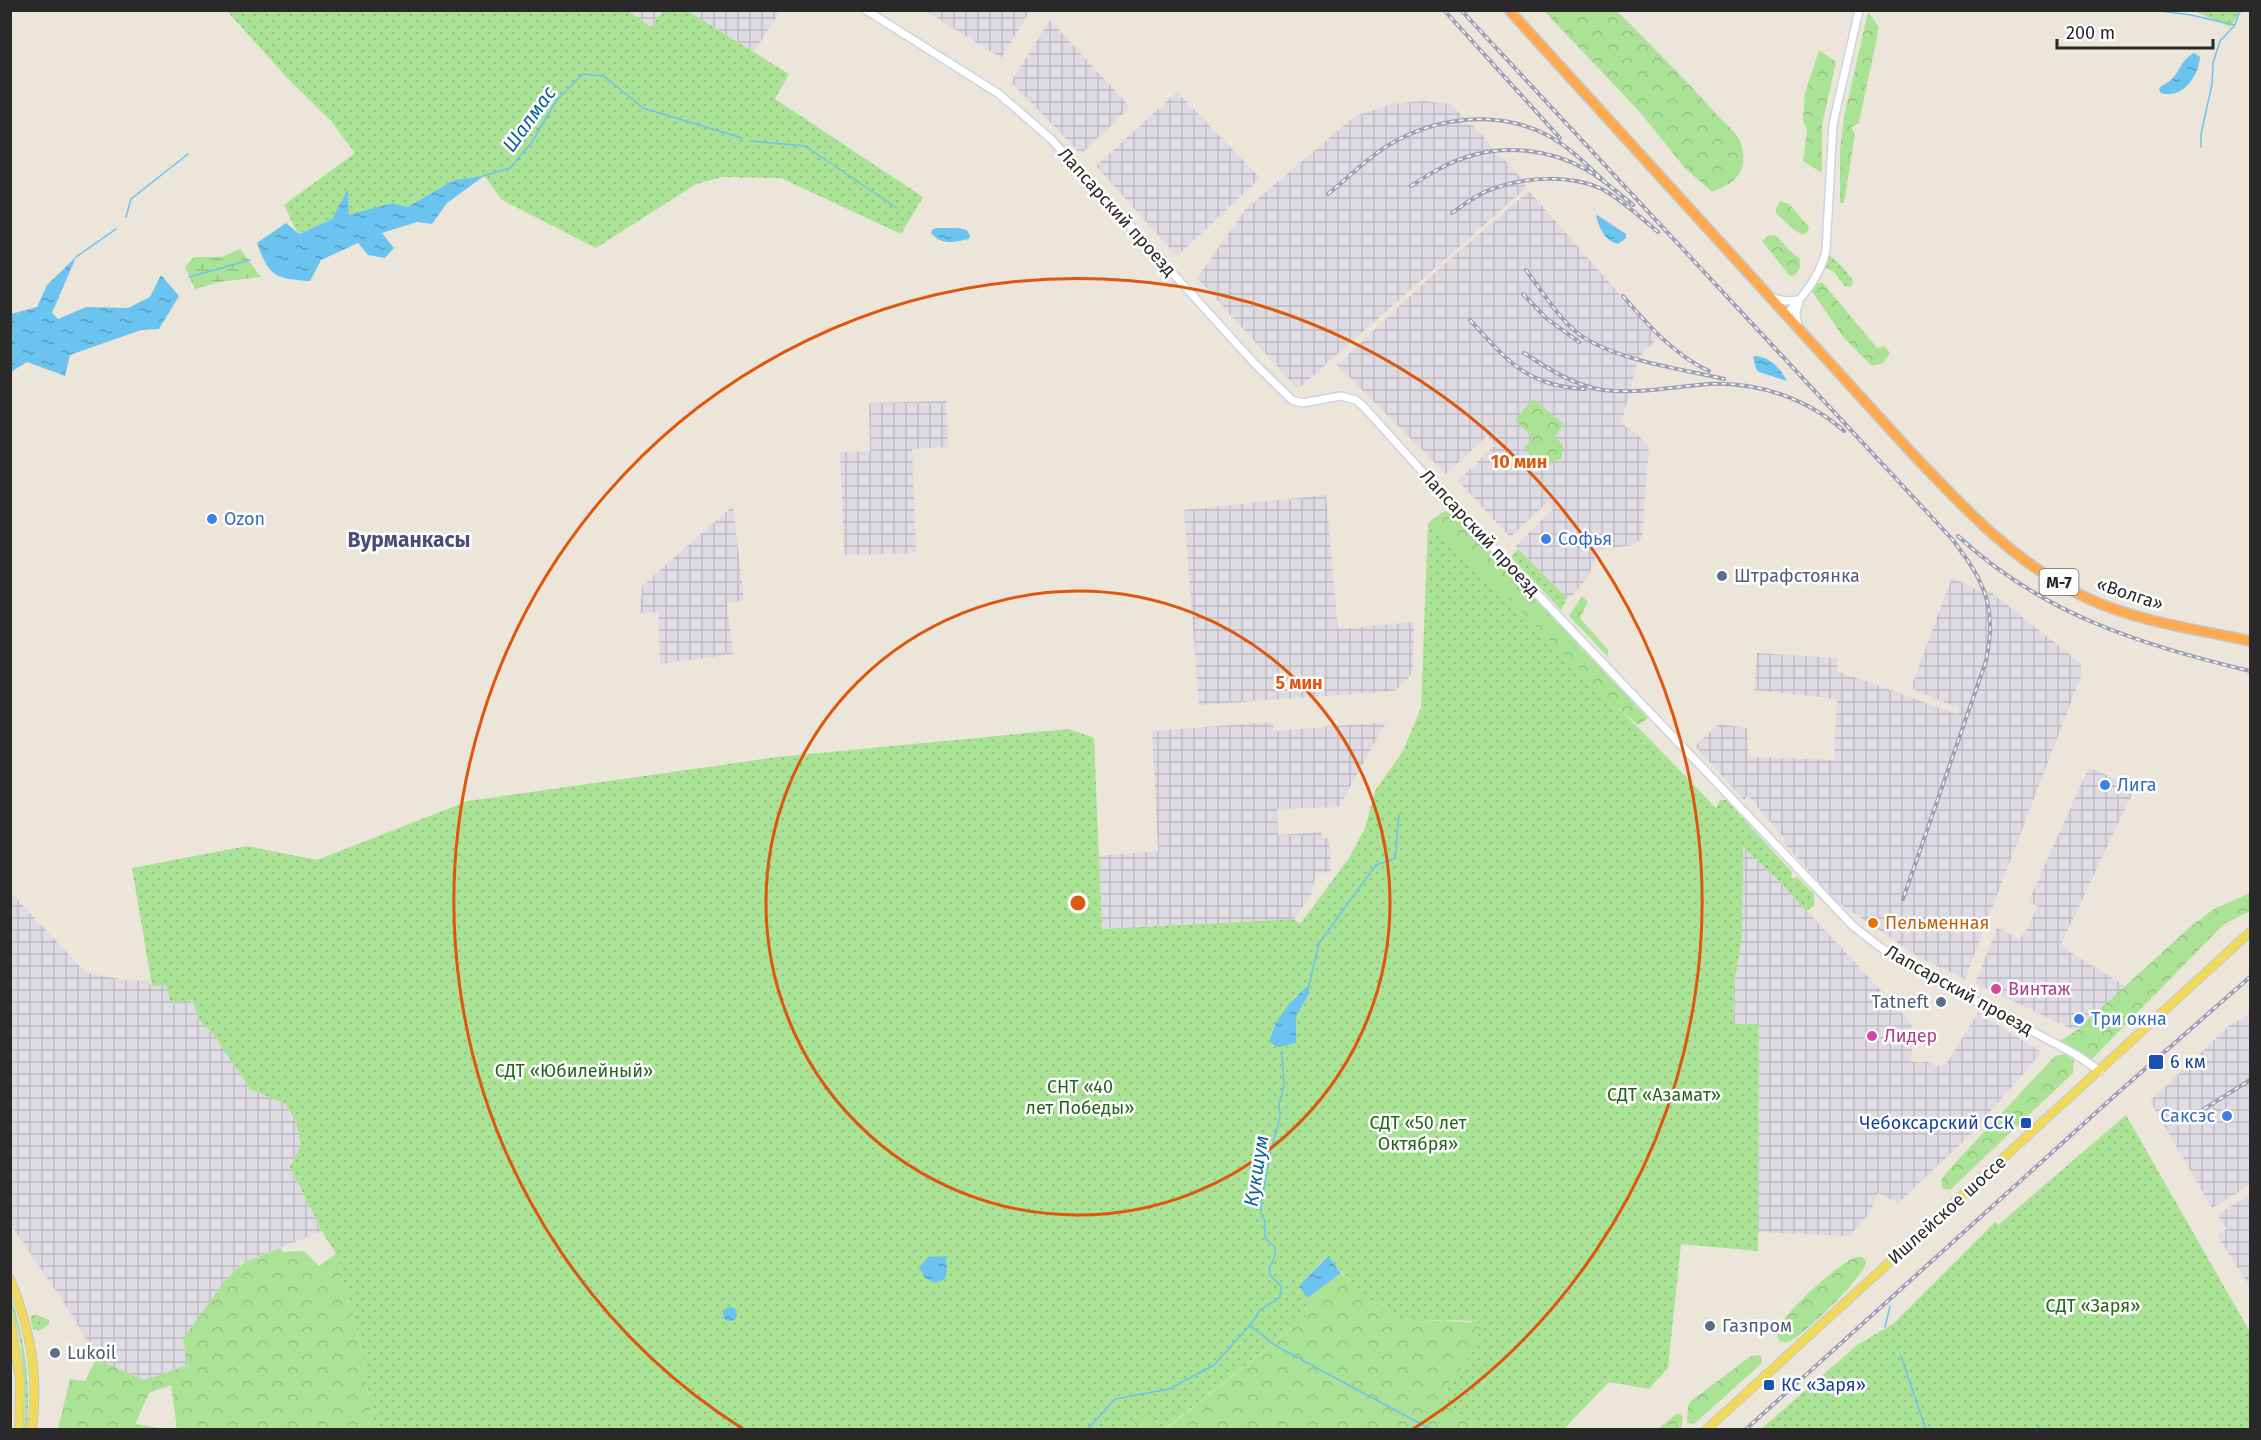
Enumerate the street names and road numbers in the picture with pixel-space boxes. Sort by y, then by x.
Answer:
street label: Лапсарский проезд [1053,143,1181,281]
street label: Лапсарский проезд [1416,465,1544,601]
road number: М-7 [2040,569,2078,595]
street label: «Волга» [2094,573,2166,615]
street label: Лапсарский проезд [1881,940,2037,1040]
street label: Ишлейское шоссе [1883,1151,2011,1269]

